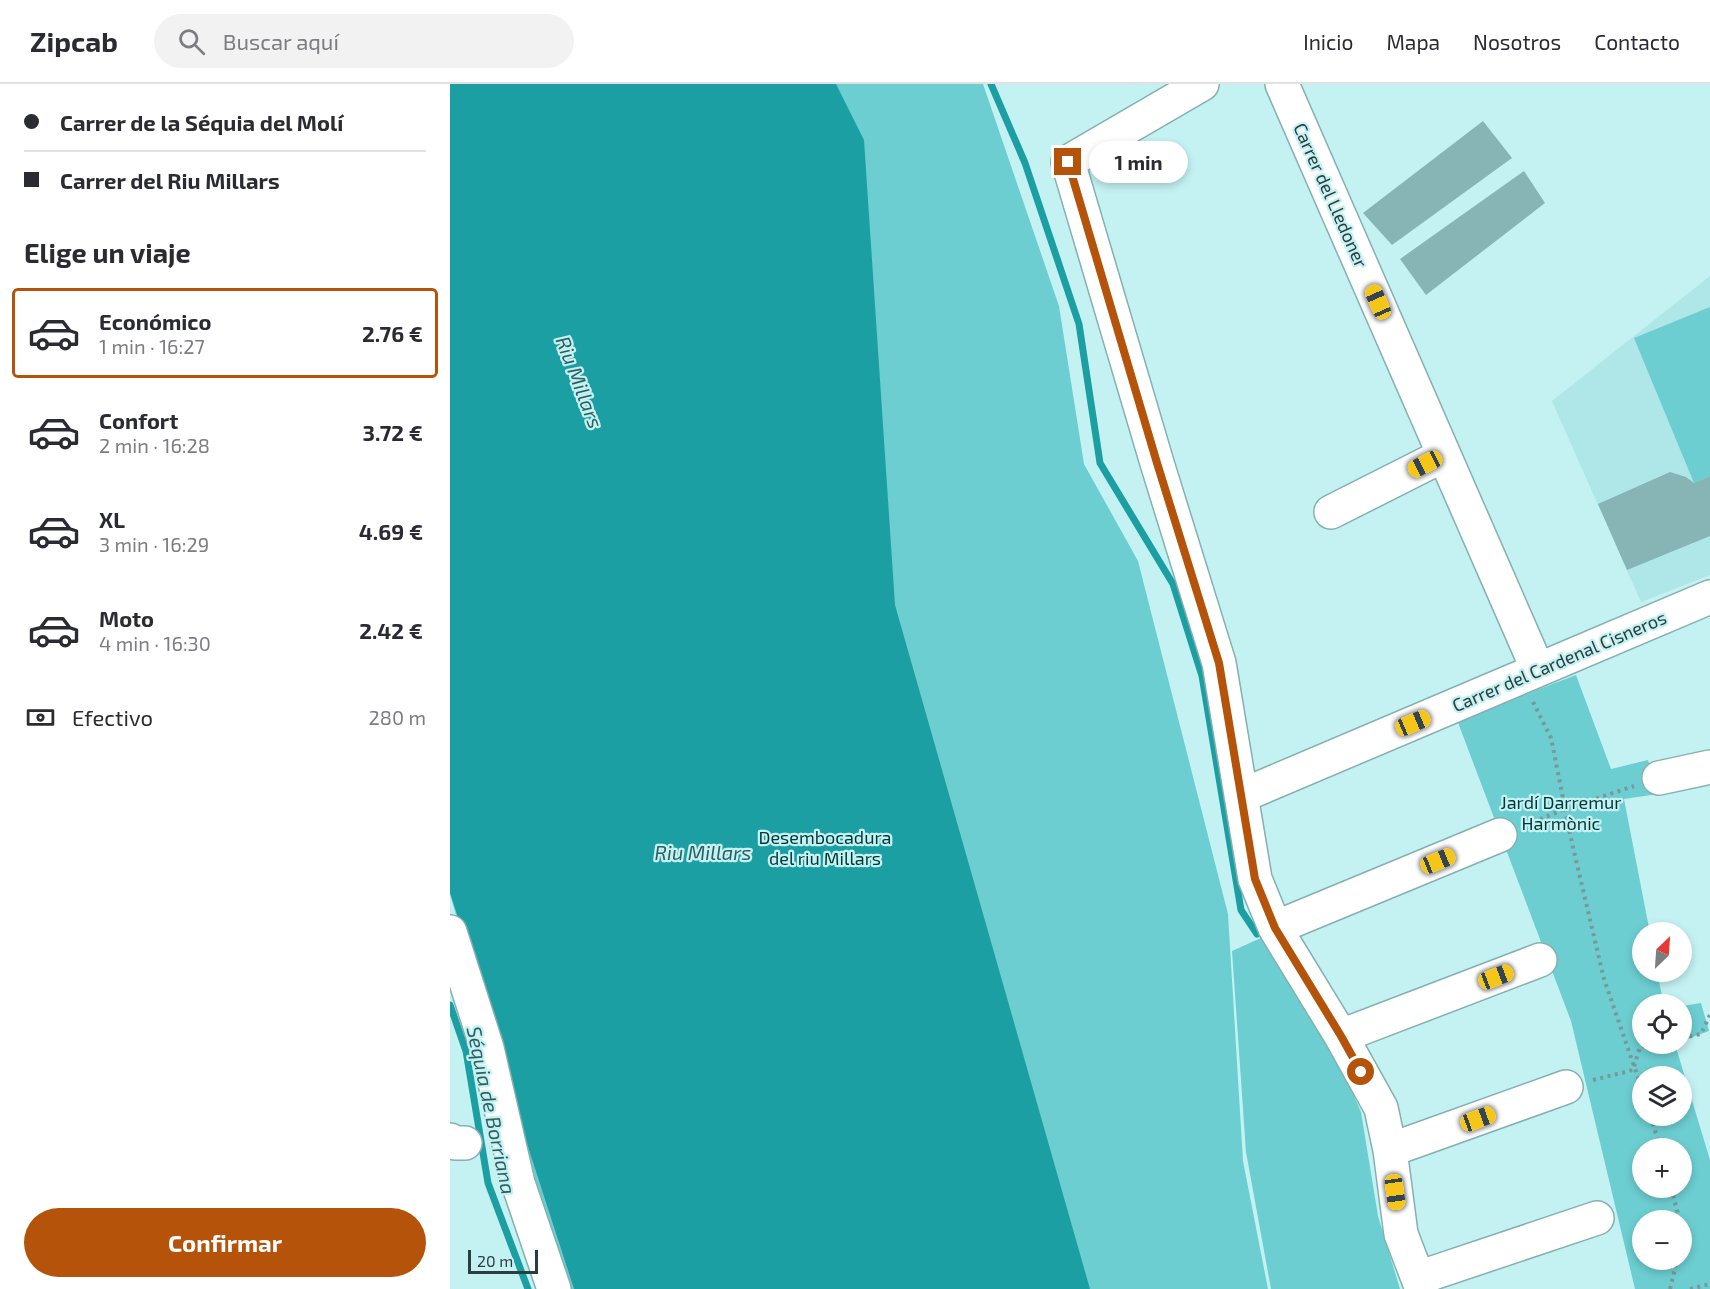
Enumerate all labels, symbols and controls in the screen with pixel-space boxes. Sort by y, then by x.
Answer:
search box [154,14,574,68]
text: Zipcab [30,24,118,58]
icon: search [175,25,208,58]
text: Buscar aquí [223,28,339,54]
text: Inicio [1303,29,1353,54]
text: Mapa [1386,29,1440,54]
text: Nosotros [1473,29,1561,54]
text: Contacto [1594,29,1680,54]
text: Carrer de la Séquia del Molí [60,109,343,135]
street label: Carrer del Lledoner [1289,119,1373,271]
callout: 1 min [1089,141,1188,183]
route end [1054,148,1081,175]
text: 1 min [1114,150,1163,174]
text: Carrer del Riu Millars [60,167,280,193]
text: Elige un viaje [24,236,191,268]
car [1362,282,1394,322]
icon: car [27,306,81,360]
text: Económico [99,308,211,334]
text: 2.76 € [362,320,423,346]
water label: Riu Millars [551,333,609,431]
text: 1 min · 16:27 [99,334,205,358]
icon: car [27,405,81,459]
text: Confort [99,407,178,433]
text: 3.72 € [363,419,423,445]
text: 2 min · 16:28 [99,433,210,457]
car [1405,448,1445,480]
icon: car [27,504,81,558]
text: XL [99,506,125,532]
text: 4.69 € [359,518,423,544]
text: 3 min · 16:29 [99,532,209,556]
icon: car [27,603,81,657]
text: Moto [99,605,154,631]
street label: Carrer del Cardenal Cisneros [1449,606,1669,716]
text: 2.42 € [359,617,423,643]
text: 4 min · 16:30 [99,631,211,655]
icon: cash [24,701,57,734]
text: Efectivo [72,704,153,730]
text: 280 m [369,705,426,729]
car [1393,708,1433,738]
park label: Jardí Darremur Harmònic [1501,791,1621,834]
park label: Desembocadura del riu Millars [758,826,892,869]
water label: Riu Millars [655,840,751,864]
car [1418,846,1458,876]
north arrow [1632,922,1692,982]
map controls [1632,922,1692,1270]
car [1476,962,1516,992]
button: locate [1632,994,1692,1054]
water label: Séquia de Borriana [462,1024,522,1196]
route start [1347,1058,1374,1085]
button: layers [1632,1066,1692,1126]
car [1458,1104,1498,1134]
button: + [1632,1138,1692,1198]
car [1384,1173,1406,1211]
button: Confirmar [24,1208,426,1277]
button: − [1632,1210,1692,1270]
scale bar [468,1247,538,1274]
text: 20 m [477,1251,513,1270]

